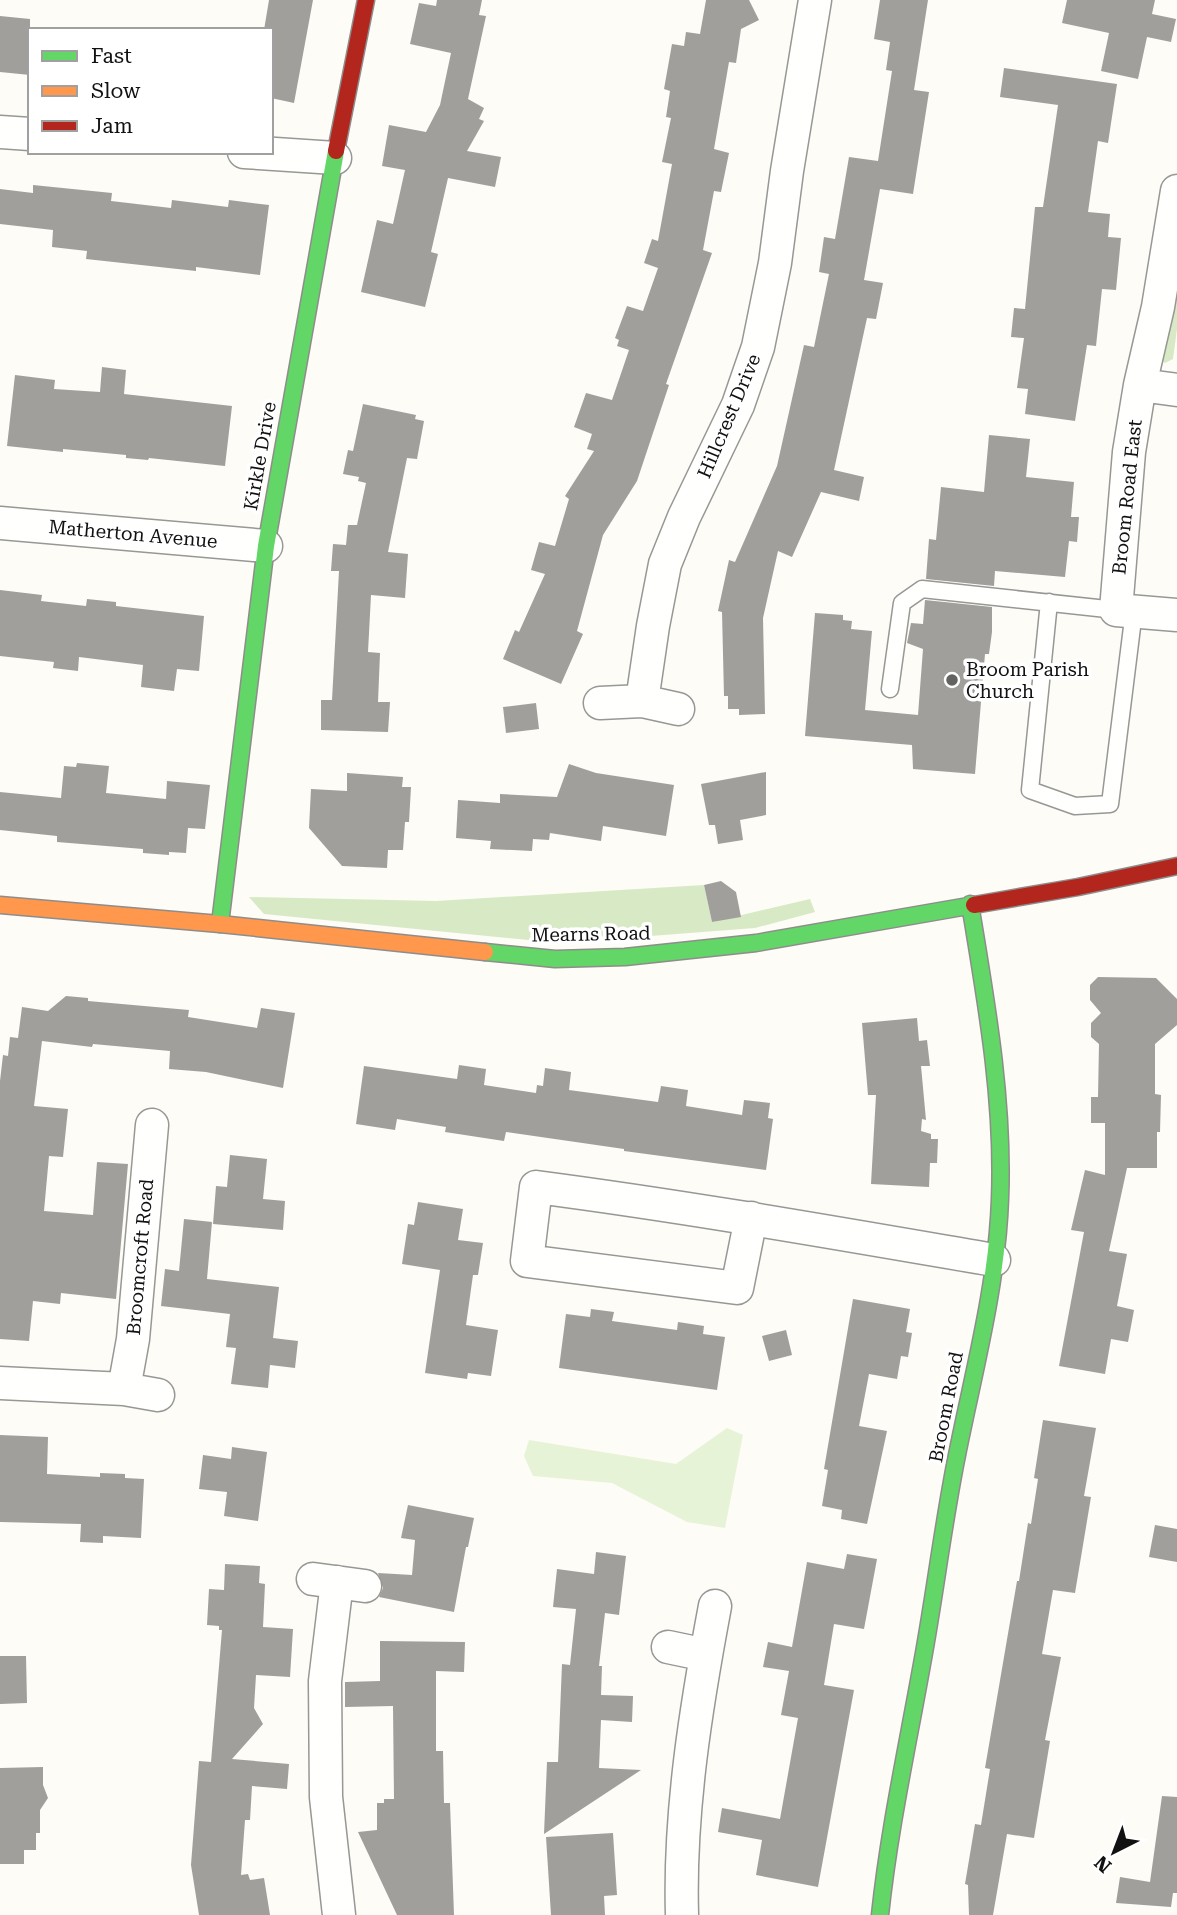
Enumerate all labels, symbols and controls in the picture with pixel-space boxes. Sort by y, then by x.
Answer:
legend [28,28,273,154]
text: Fast [91,44,132,68]
text: Slow [91,79,141,103]
text: Jam [91,114,133,138]
street label: Hillcrest Drive [692,350,766,482]
street label: Kirkle Drive [239,400,281,512]
street label: Broom Road East [1107,418,1147,576]
street label: Matherton Avenue [47,515,219,553]
place label: Broom Parish Church [966,658,1089,703]
marker: Broom Parish Church [944,672,960,688]
street label: Mearns Road [531,921,651,947]
street label: Broomcroft Road [122,1178,158,1336]
street label: Broom Road [924,1350,968,1464]
north arrow [1079,1817,1149,1887]
text: N [1090,1851,1116,1878]

